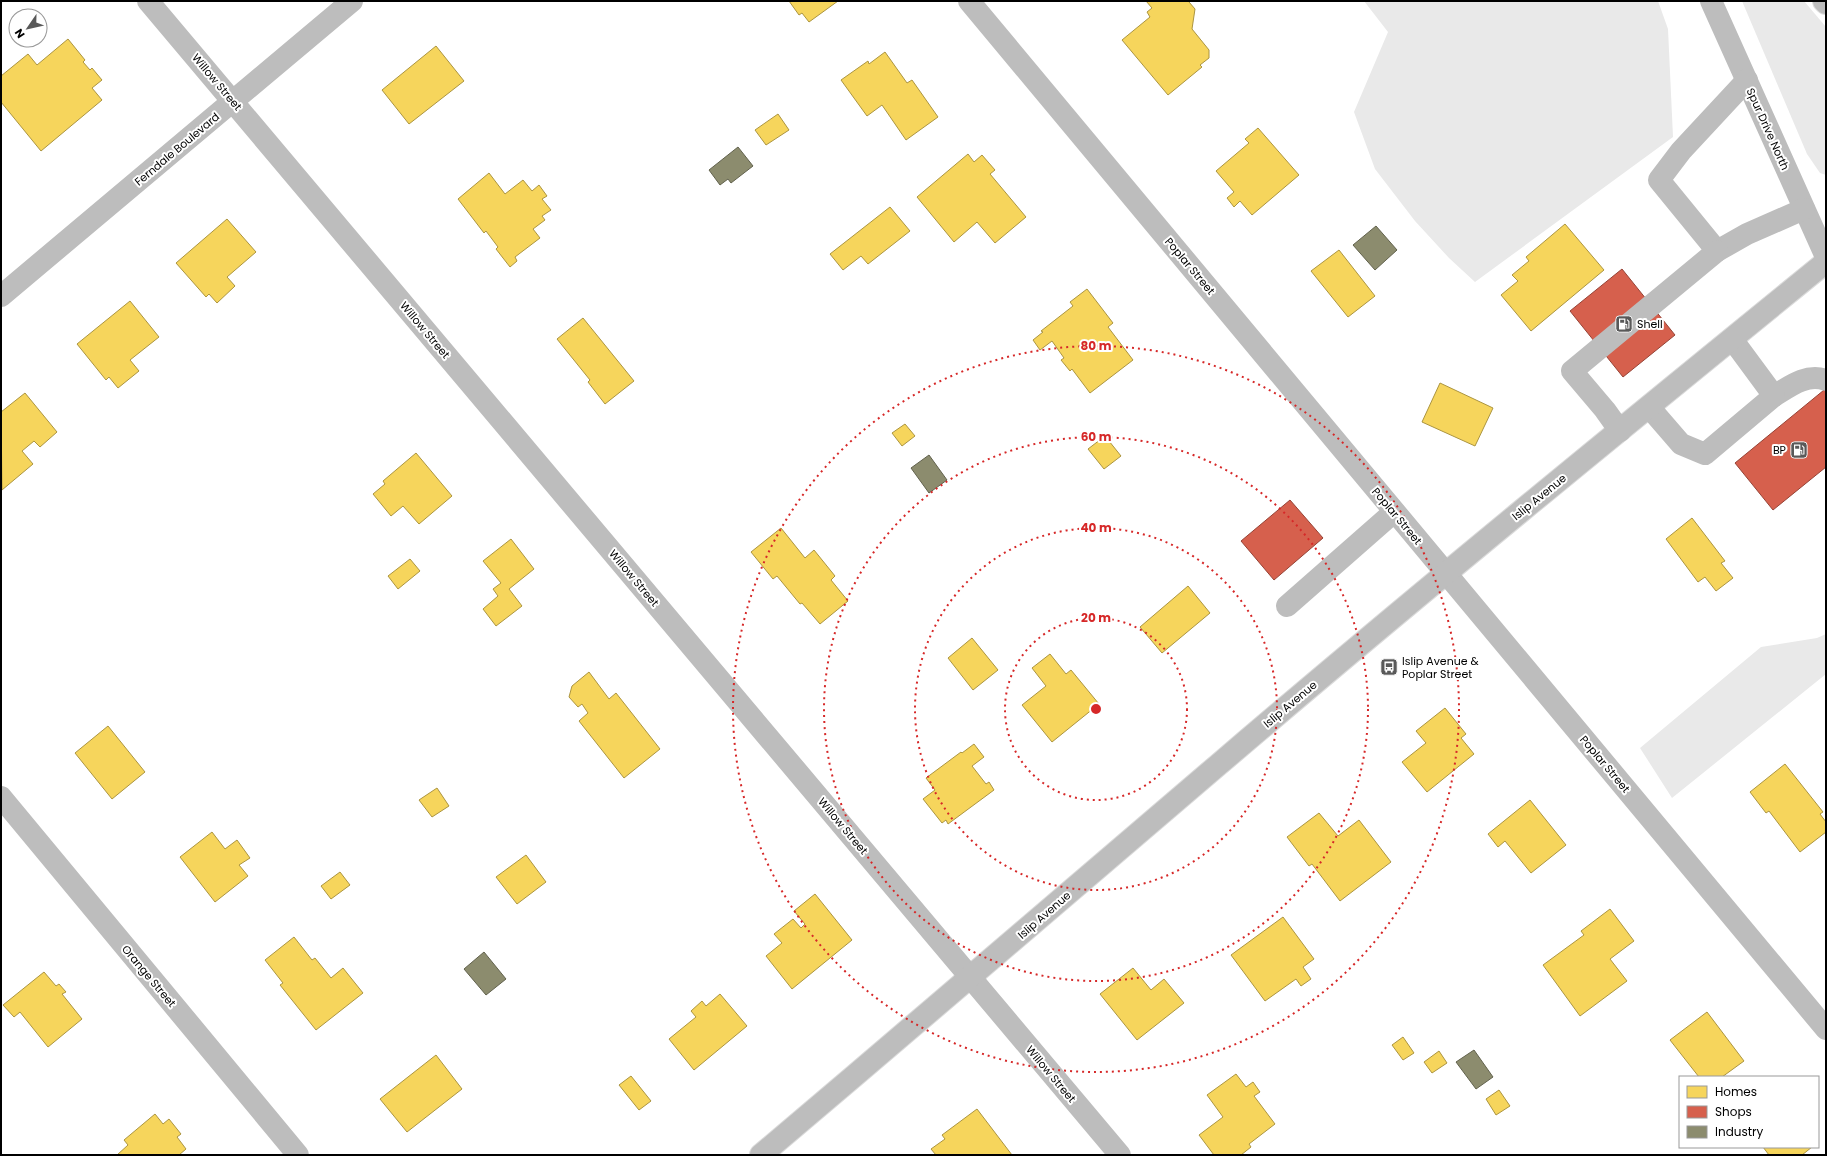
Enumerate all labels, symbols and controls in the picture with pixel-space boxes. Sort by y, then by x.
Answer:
north arrow [8,8,48,48]
text: N [11,26,29,41]
street label: Willow Street [188,50,246,114]
street label: Spur Drive North [1743,85,1793,173]
street label: Ferndale Boulevard [131,109,223,189]
street label: Poplar Street [1161,234,1219,298]
street label: Willow Street [396,298,454,362]
fuel station icon: Shell [1614,314,1634,334]
place label: Shell [1637,316,1663,332]
text: 80 m [1081,337,1112,354]
text: 60 m [1081,428,1112,445]
fuel station icon: BP [1789,440,1809,460]
place label: BP [1773,442,1786,458]
street label: Islip Avenue [1508,470,1570,524]
street label: Poplar Street [1368,484,1426,548]
text: 40 m [1080,519,1112,536]
street label: Willow Street [605,546,663,610]
text: 20 m [1081,609,1111,626]
place label: Islip Avenue & Poplar Street [1402,653,1479,682]
bus stop icon: Islip Avenue & Poplar Street [1379,657,1399,677]
street label: Islip Avenue [1260,677,1320,731]
centre of rings [1089,702,1103,716]
street label: Poplar Street [1576,732,1634,796]
street label: Willow Street [814,794,872,858]
street label: Islip Avenue [1014,887,1074,943]
street label: Orange Street [118,942,180,1010]
street label: Willow Street [1022,1042,1080,1106]
legend [1679,1076,1819,1148]
text: Homes [1715,1083,1757,1100]
text: Shops [1715,1103,1752,1120]
text: Industry [1715,1123,1764,1140]

